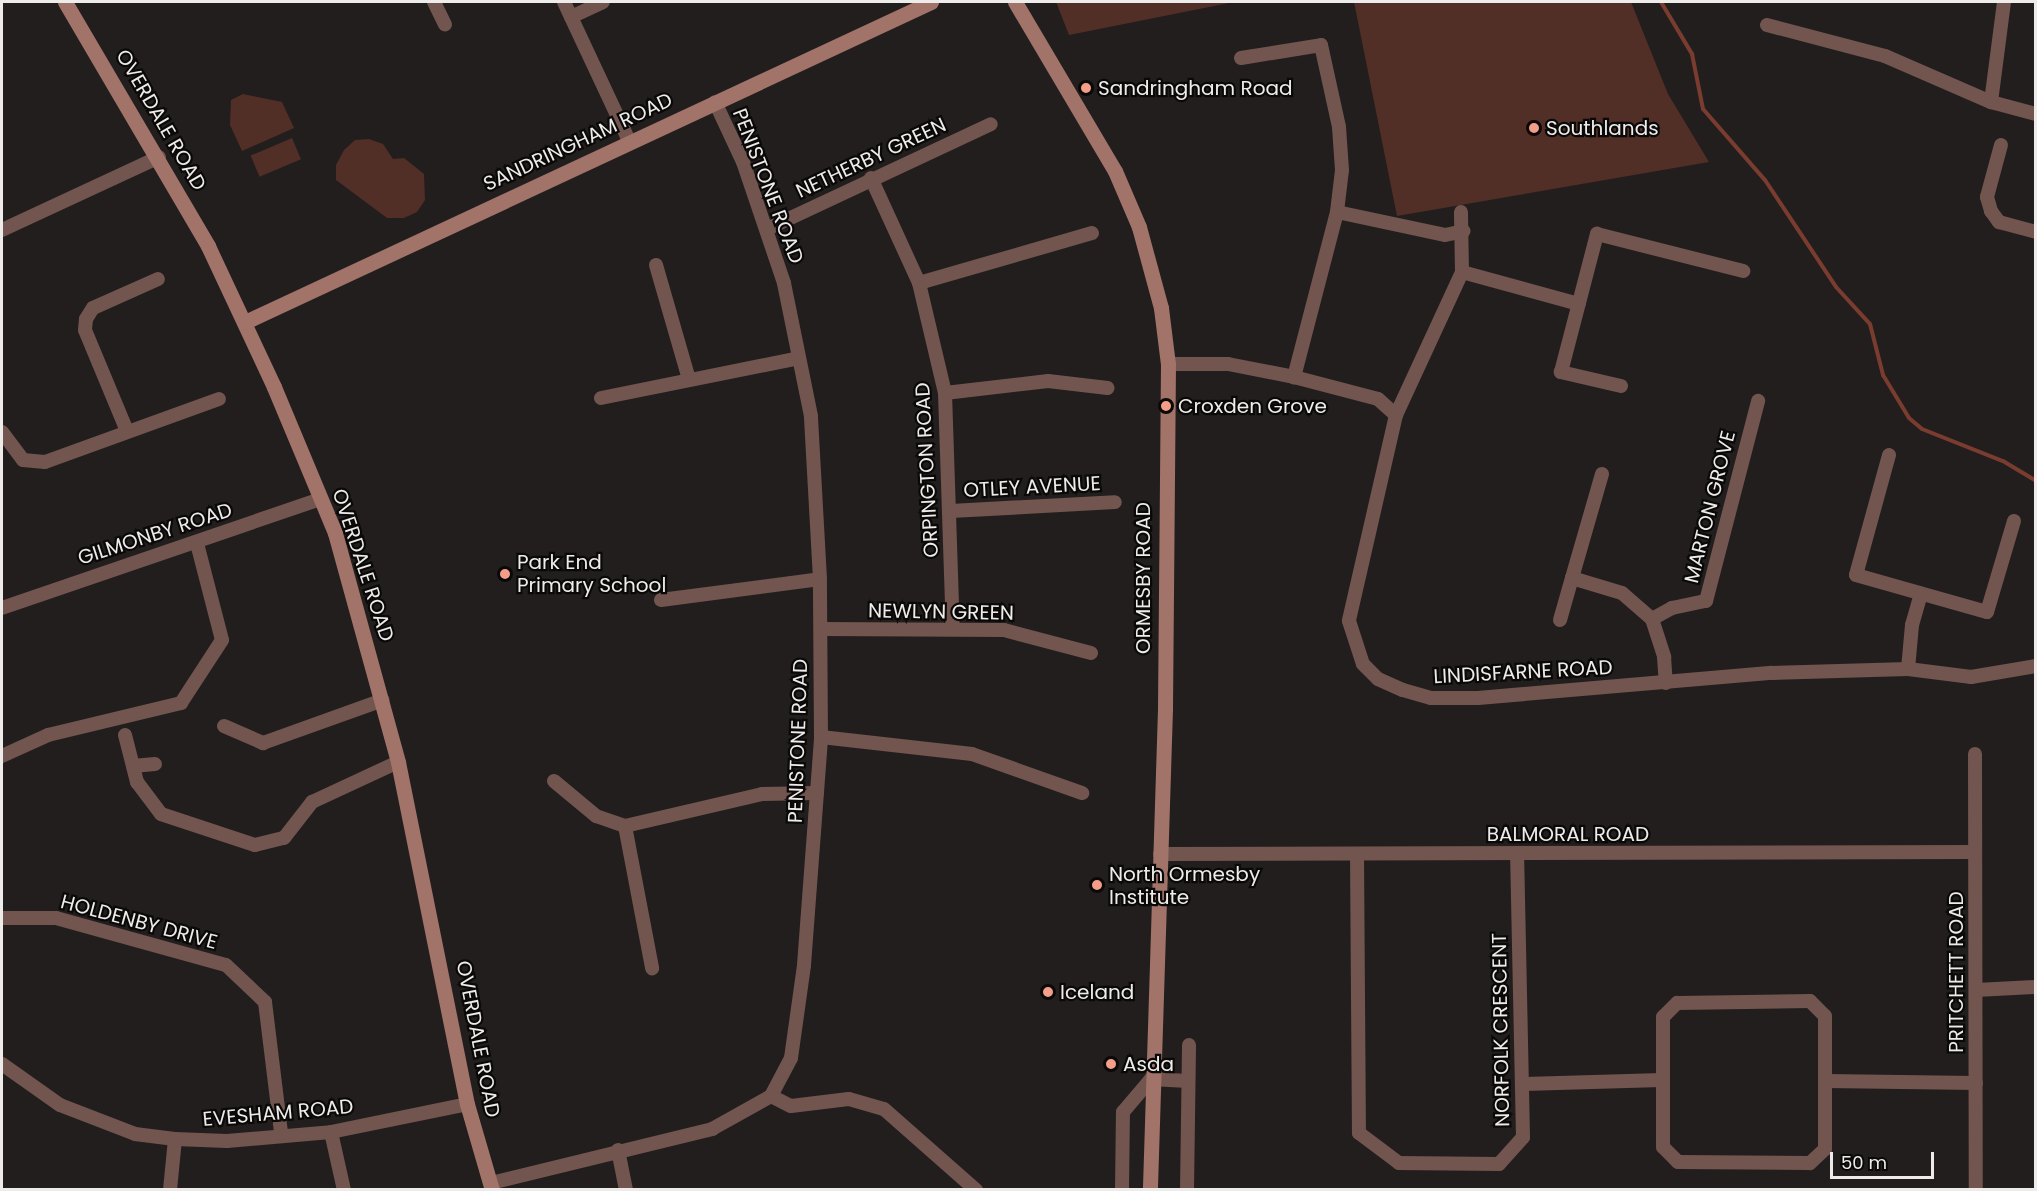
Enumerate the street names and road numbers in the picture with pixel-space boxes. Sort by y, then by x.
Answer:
street label: OVERDALE ROAD [111,45,211,195]
street label: SANDRINGHAM ROAD [480,88,676,196]
street label: PENISTONE ROAD [727,105,809,267]
street label: NETHERBY GREEN [792,113,950,203]
street label: ORPINGTON ROAD [910,382,944,558]
street label: MARTON GROVE [1679,428,1741,586]
street label: OTLEY AVENUE [963,471,1101,503]
street label: OVERDALE ROAD [327,486,399,644]
street label: GILMONBY ROAD [75,498,235,570]
street label: ORMESBY ROAD [1131,502,1155,654]
street label: NEWLYN GREEN [868,599,1014,625]
street label: LINDISFARNE ROAD [1433,655,1613,689]
street label: PENISTONE ROAD [783,659,813,823]
street label: BALMORAL ROAD [1487,822,1649,846]
street label: HOLDENBY DRIVE [58,890,220,954]
street label: PRITCHETT ROAD [1944,891,1968,1053]
street label: NORFOLK CRESCENT [1487,933,1515,1127]
street label: OVERDALE ROAD [451,959,505,1119]
street label: EVESHAM ROAD [202,1094,354,1132]

